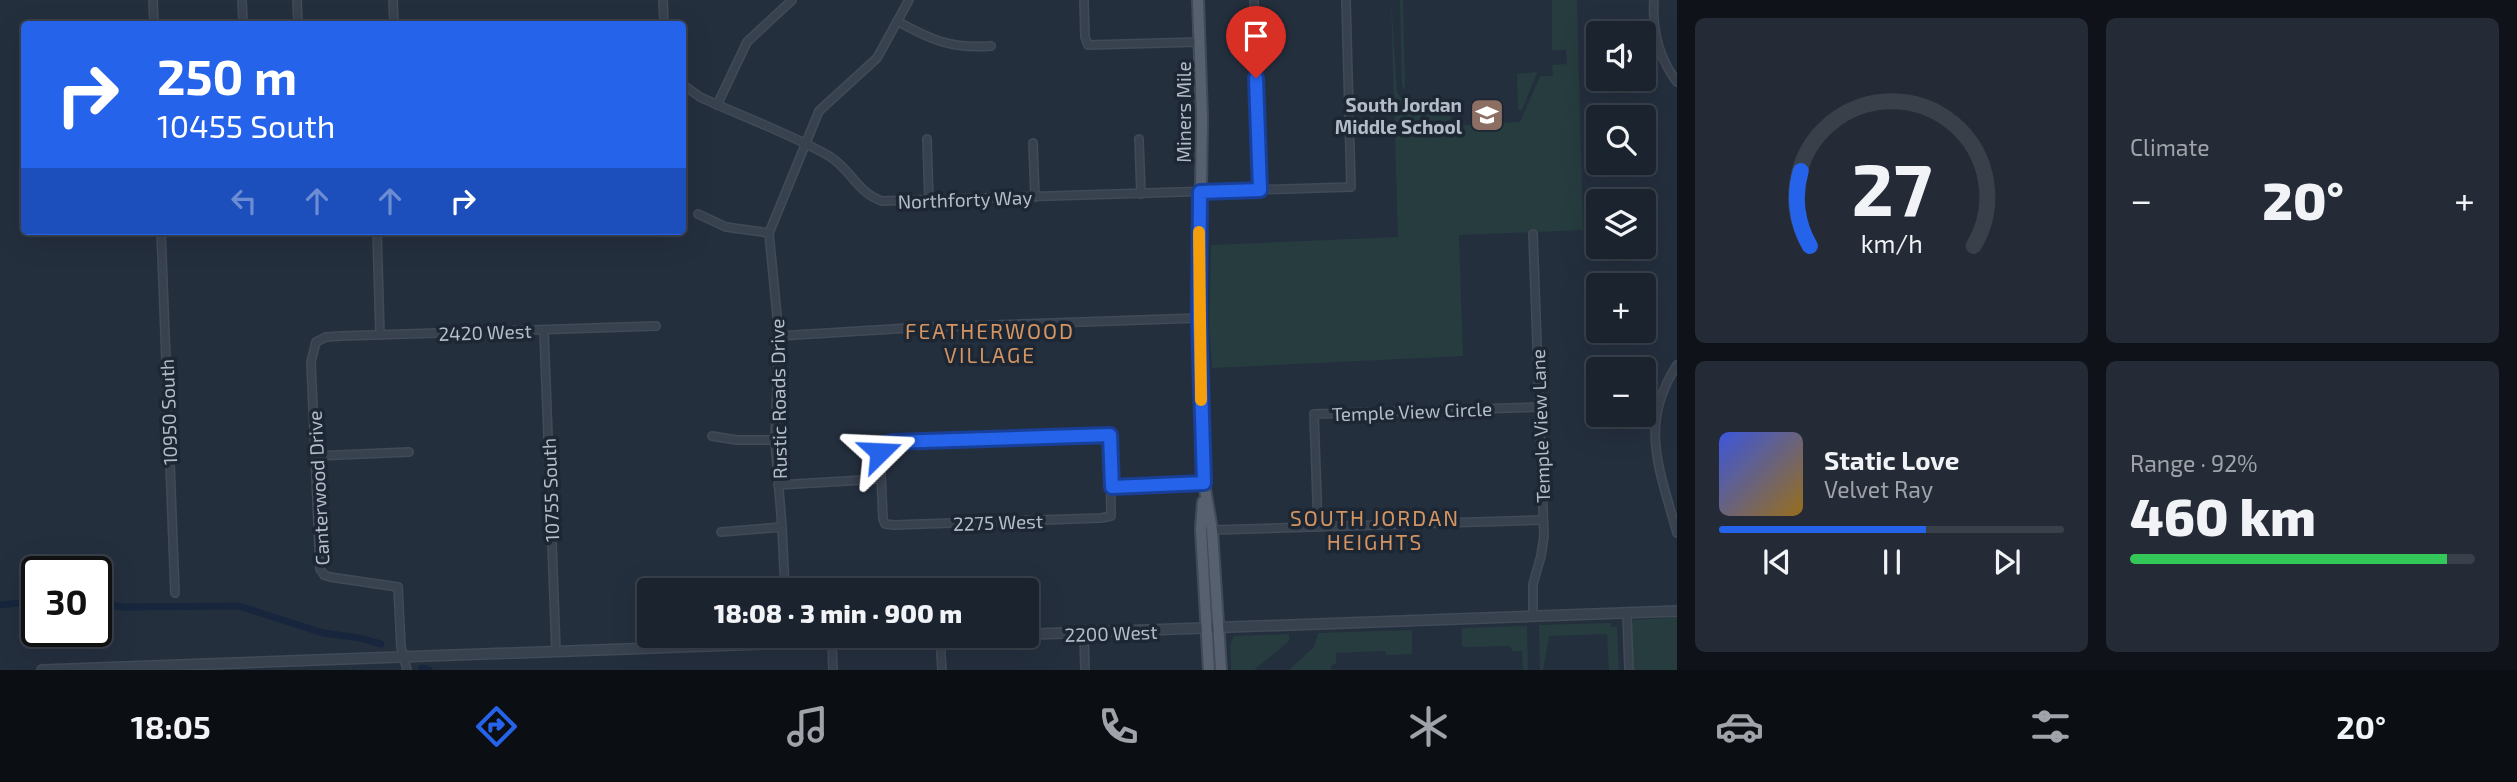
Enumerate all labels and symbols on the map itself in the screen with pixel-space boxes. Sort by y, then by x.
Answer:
pin [1226,6,1286,78]
street label: Miners Mile [1172,61,1195,163]
place label: South Jordan Middle School [1335,93,1463,138]
school or university icon: South Jordan Middle School [1468,96,1506,134]
street label: Northforty Way [897,185,1033,213]
district label: FEATHERWOOD VILLAGE [905,318,1075,367]
street label: 2420 West [438,319,532,345]
street label: Rustic Roads Drive [765,319,791,479]
street label: Temple View Lane [1526,349,1554,503]
street label: 10950 South [155,358,181,466]
street label: Temple View Circle [1331,397,1493,425]
street label: Canterwood Drive [302,410,334,566]
position arrow [843,415,917,489]
street label: 10755 South [537,438,563,542]
district label: SOUTH JORDAN HEIGHTS [1290,505,1460,554]
street label: 2275 West [953,509,1043,535]
speed limit sign: 30 [21,556,112,647]
street label: 2200 West [1064,620,1158,646]

